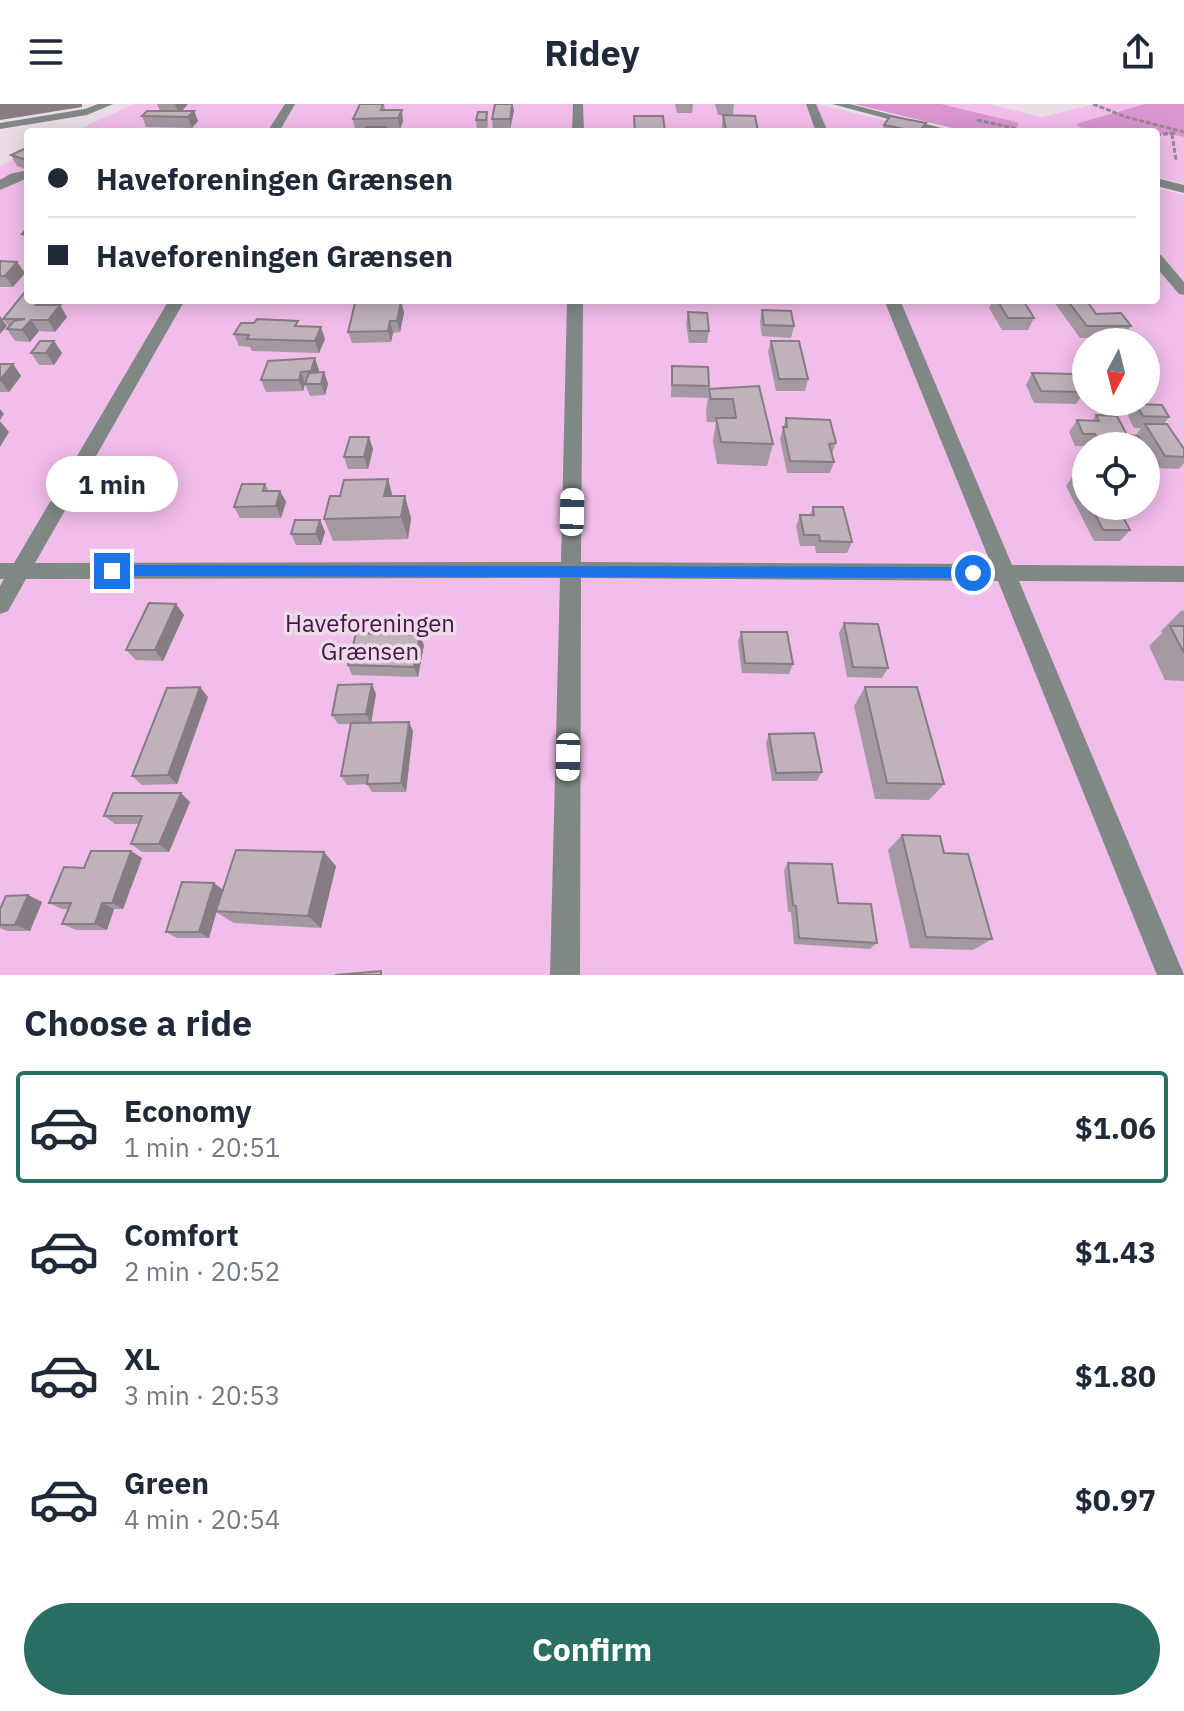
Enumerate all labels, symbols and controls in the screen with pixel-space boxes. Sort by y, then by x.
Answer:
text: Ridey [544,29,640,76]
icon: menu [24,30,68,74]
icon: share [1116,30,1160,74]
text: Haveforeningen Grænsen [96,159,453,198]
text: Haveforeningen Grænsen [96,236,453,275]
north arrow [1072,328,1160,416]
map controls [1072,328,1160,520]
button: locate [1072,432,1160,520]
callout: 1 min [46,455,178,511]
text: 1 min [78,467,146,501]
car [560,488,584,536]
route end [94,553,130,589]
route start [955,555,991,591]
park label: Haveforeningen Grænsen [285,607,455,667]
car [556,733,580,781]
text: Choose a ride [24,999,252,1046]
icon: car [28,1091,100,1163]
text: Economy [124,1091,252,1130]
text: $1.06 [1075,1108,1156,1147]
text: 1 min · 20:51 [124,1130,280,1164]
icon: car [28,1215,100,1287]
text: Comfort [124,1215,239,1254]
text: $1.43 [1075,1232,1156,1271]
text: 2 min · 20:52 [124,1254,280,1288]
icon: car [28,1339,100,1411]
text: XL [124,1339,160,1378]
text: $1.80 [1075,1356,1156,1395]
text: 3 min · 20:53 [124,1378,280,1412]
icon: car [28,1463,100,1535]
text: Green [124,1463,209,1502]
text: $0.97 [1075,1480,1156,1519]
text: 4 min · 20:54 [124,1502,280,1536]
button: Confirm [24,1603,1160,1695]

